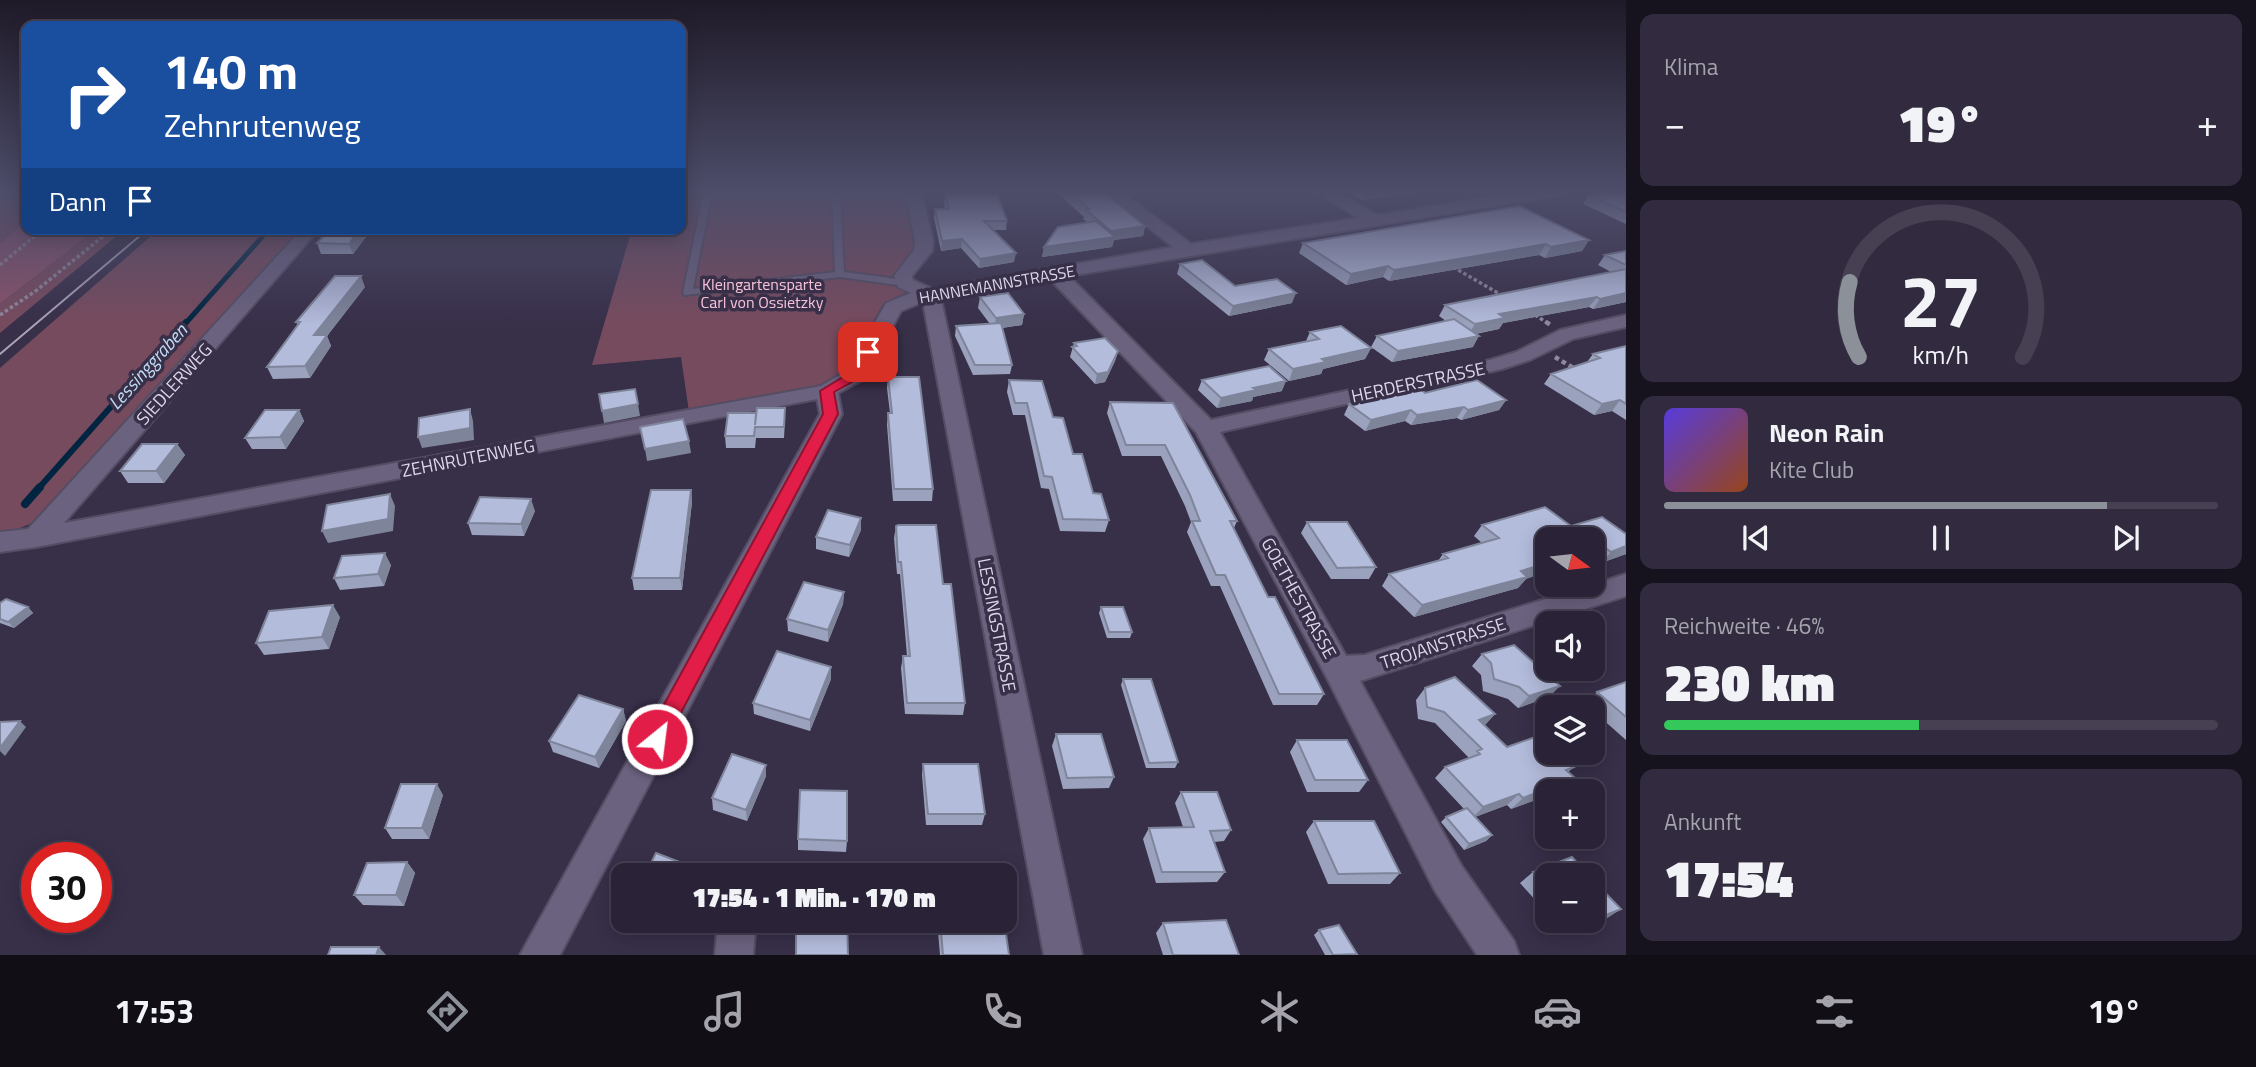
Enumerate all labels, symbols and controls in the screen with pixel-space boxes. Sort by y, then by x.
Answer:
text: 140 m [164,33,298,108]
icon: right [49,49,140,140]
text: Klima [1664,49,1718,84]
text: 19° [1898,83,1984,162]
text: − [1664,94,1685,152]
text: + [2197,94,2218,152]
text: Zehnrutenweg [164,101,361,149]
text: Dann [49,182,107,221]
icon: arrive [121,182,159,220]
text: 27 [1900,246,1982,356]
street label: HANNEMANNSTRASSE [917,258,1077,310]
park label: Kleingartensparte Carl von Ossietzky [701,272,824,314]
water label: Lessinggraben [100,316,194,416]
pin [838,322,898,382]
icon: arrive [849,333,887,371]
text: km/h [1913,336,1969,374]
street label: SIEDLERWEG [130,337,218,431]
street label: HERDERSTRASSE [1349,355,1487,409]
text: Neon Rain [1769,413,1884,452]
street label: ZEHNRUTENWEG [399,432,537,484]
text: Kite Club [1769,452,1854,487]
icon: previous [1737,519,1775,557]
icon: pause [1922,519,1960,557]
icon: next [2107,519,2145,557]
north arrow [1535,527,1605,597]
map controls [1535,527,1605,933]
street label: GOETHESTRASSE [1255,533,1343,663]
street label: LESSINGSTRASSE [971,556,1023,694]
text: Reichweite · 46% [1664,608,1824,643]
street label: TROJANSTRASSE [1377,610,1509,676]
button: sound [1535,611,1605,681]
text: 230 km [1664,642,1835,721]
button: layers [1535,695,1605,765]
position arrow [620,702,694,776]
button: + [1535,779,1605,849]
text: Ankunft [1664,804,1741,839]
text: 17:54 [1664,838,1793,917]
speed limit sign: 30 [21,842,112,933]
button: − [1535,863,1605,933]
text: 17:54 · 1 Min. · 170 m [692,878,936,917]
text: 17:53 [114,987,194,1035]
icon: directions [423,987,472,1036]
icon: music [700,987,749,1036]
icon: phone [978,987,1027,1036]
icon: climate [1255,987,1304,1036]
icon: car [1533,987,1582,1036]
icon: filters [1810,987,1859,1036]
text: 19° [2088,987,2142,1035]

